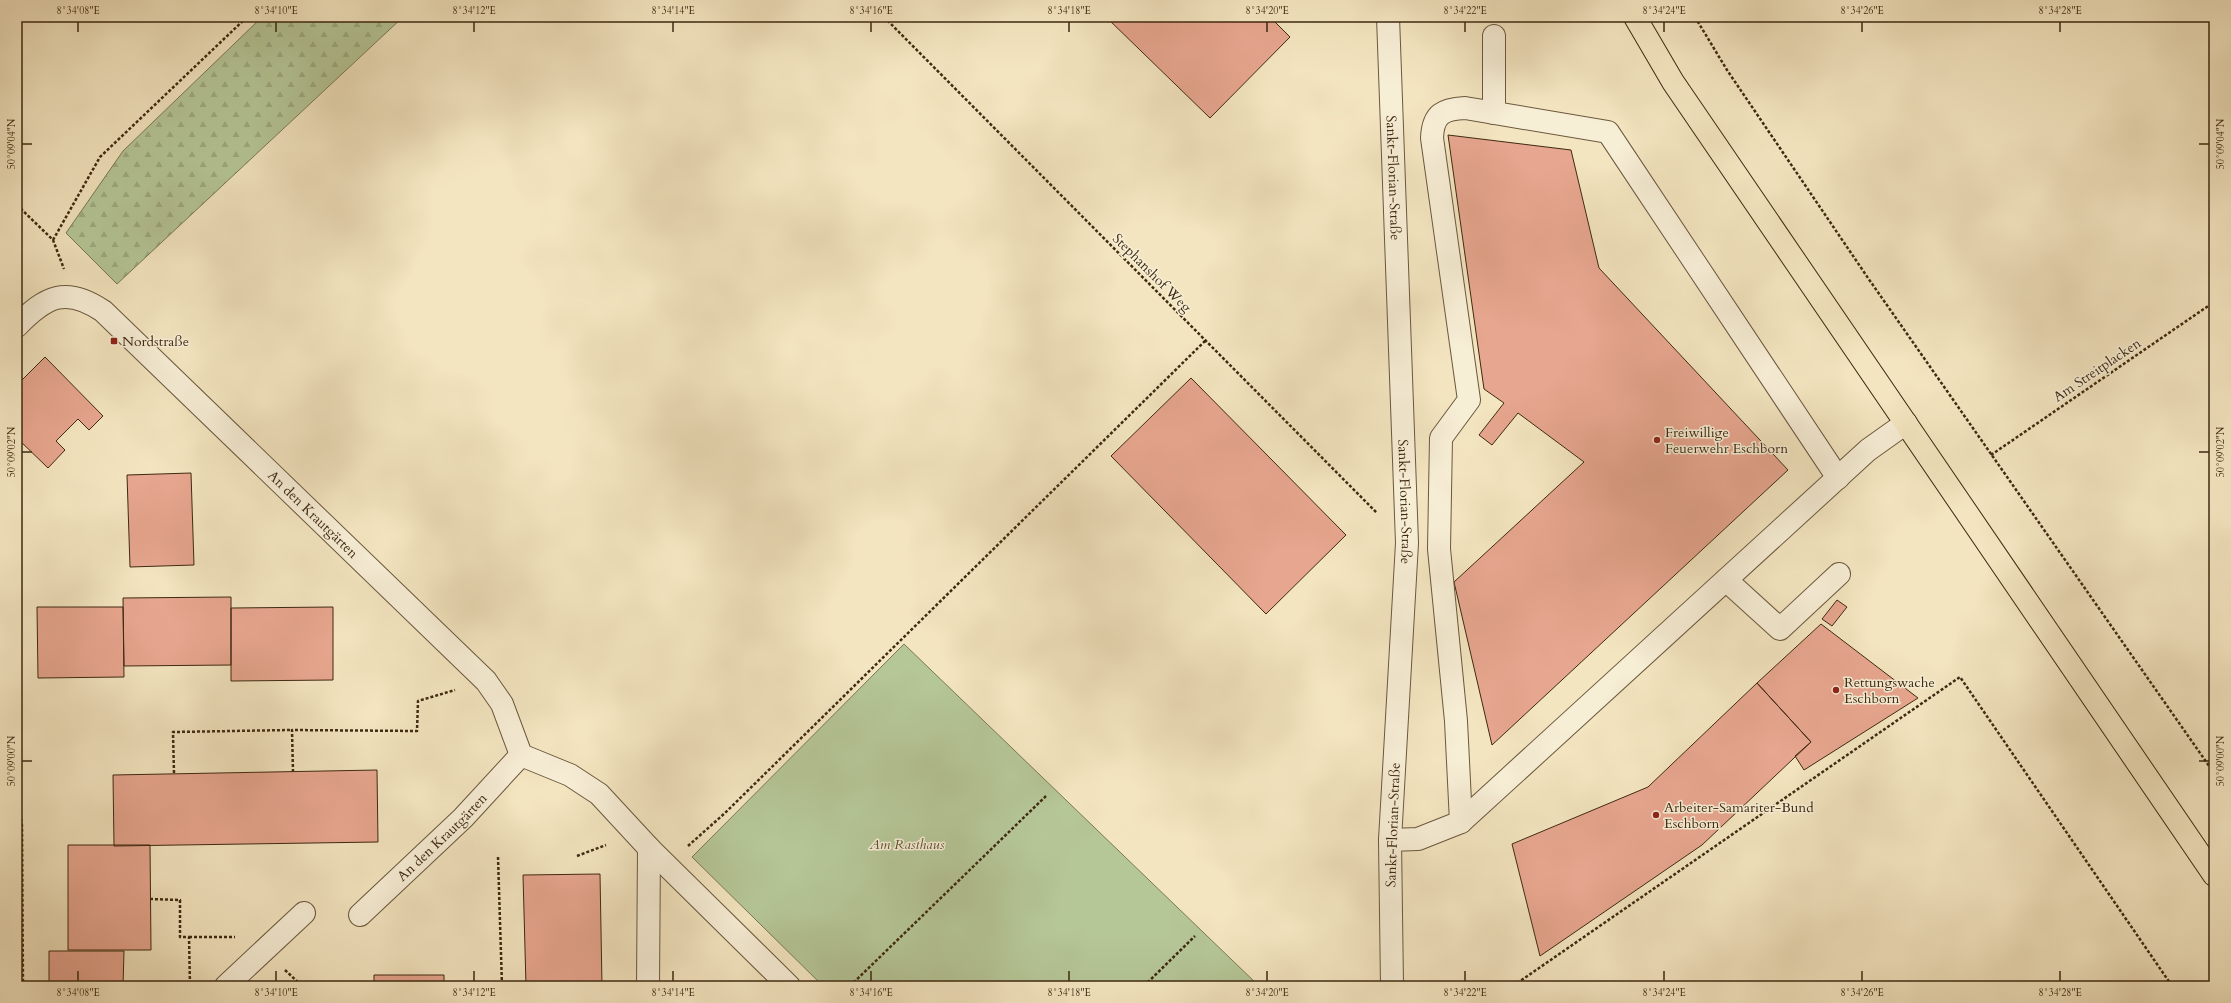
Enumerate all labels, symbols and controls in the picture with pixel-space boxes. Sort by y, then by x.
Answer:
text: 8°34'08"E [56,4,100,18]
text: 8°34'10"E [254,4,298,18]
text: 8°34'12"E [452,4,496,18]
text: 8°34'14"E [651,4,695,18]
text: 8°34'16"E [849,4,893,18]
text: 8°34'18"E [1047,4,1091,18]
text: 8°34'20"E [1245,4,1289,18]
text: 8°34'22"E [1443,4,1487,18]
text: 8°34'24"E [1642,4,1686,18]
text: 8°34'26"E [1840,4,1884,18]
text: 8°34'28"E [2038,4,2082,18]
street label: Sankt-Florian-Straße [1382,115,1406,241]
text: 50°09'04"N [5,118,19,169]
text: 50°09'04"N [2214,118,2228,169]
street label: Stephanshof Weg [1108,229,1196,317]
place label: Nordstraße [122,332,189,351]
street label: Am Streitplacken [2049,334,2145,406]
marker: Nordstraße [109,336,119,346]
place label: Freiwillige Feuerwehr Eschborn [1665,423,1788,458]
text: 50°09'02"N [5,426,19,477]
text: 50°09'02"N [2214,426,2228,477]
marker: Freiwillige Feuerwehr Eschborn [1652,435,1662,445]
street label: Sankt-Florian-Straße [1394,439,1417,565]
street label: An den Krautgärten [264,466,363,562]
place label: Rettungswache Eschborn [1844,673,1935,708]
marker: Rettungswache Eschborn [1831,685,1841,695]
text: 50°09'00"N [5,735,19,786]
text: 50°09'00"N [2214,735,2228,786]
street label: Sankt-Florian-Straße [1381,762,1405,888]
street label: An den Krautgärten [392,789,491,885]
place label: Arbeiter-Samariter-Bund Eschborn [1664,798,1814,833]
marker: Arbeiter-Samariter-Bund Eschborn [1651,810,1661,820]
park label: Am Rasthaus [869,835,945,854]
text: 8°34'08"E [56,986,100,1000]
text: 8°34'10"E [254,986,298,1000]
text: 8°34'12"E [452,986,496,1000]
text: 8°34'14"E [651,986,695,1000]
text: 8°34'16"E [849,986,893,1000]
text: 8°34'18"E [1047,986,1091,1000]
text: 8°34'20"E [1245,986,1289,1000]
text: 8°34'22"E [1443,986,1487,1000]
text: 8°34'24"E [1642,986,1686,1000]
text: 8°34'26"E [1840,986,1884,1000]
text: 8°34'28"E [2038,986,2082,1000]

